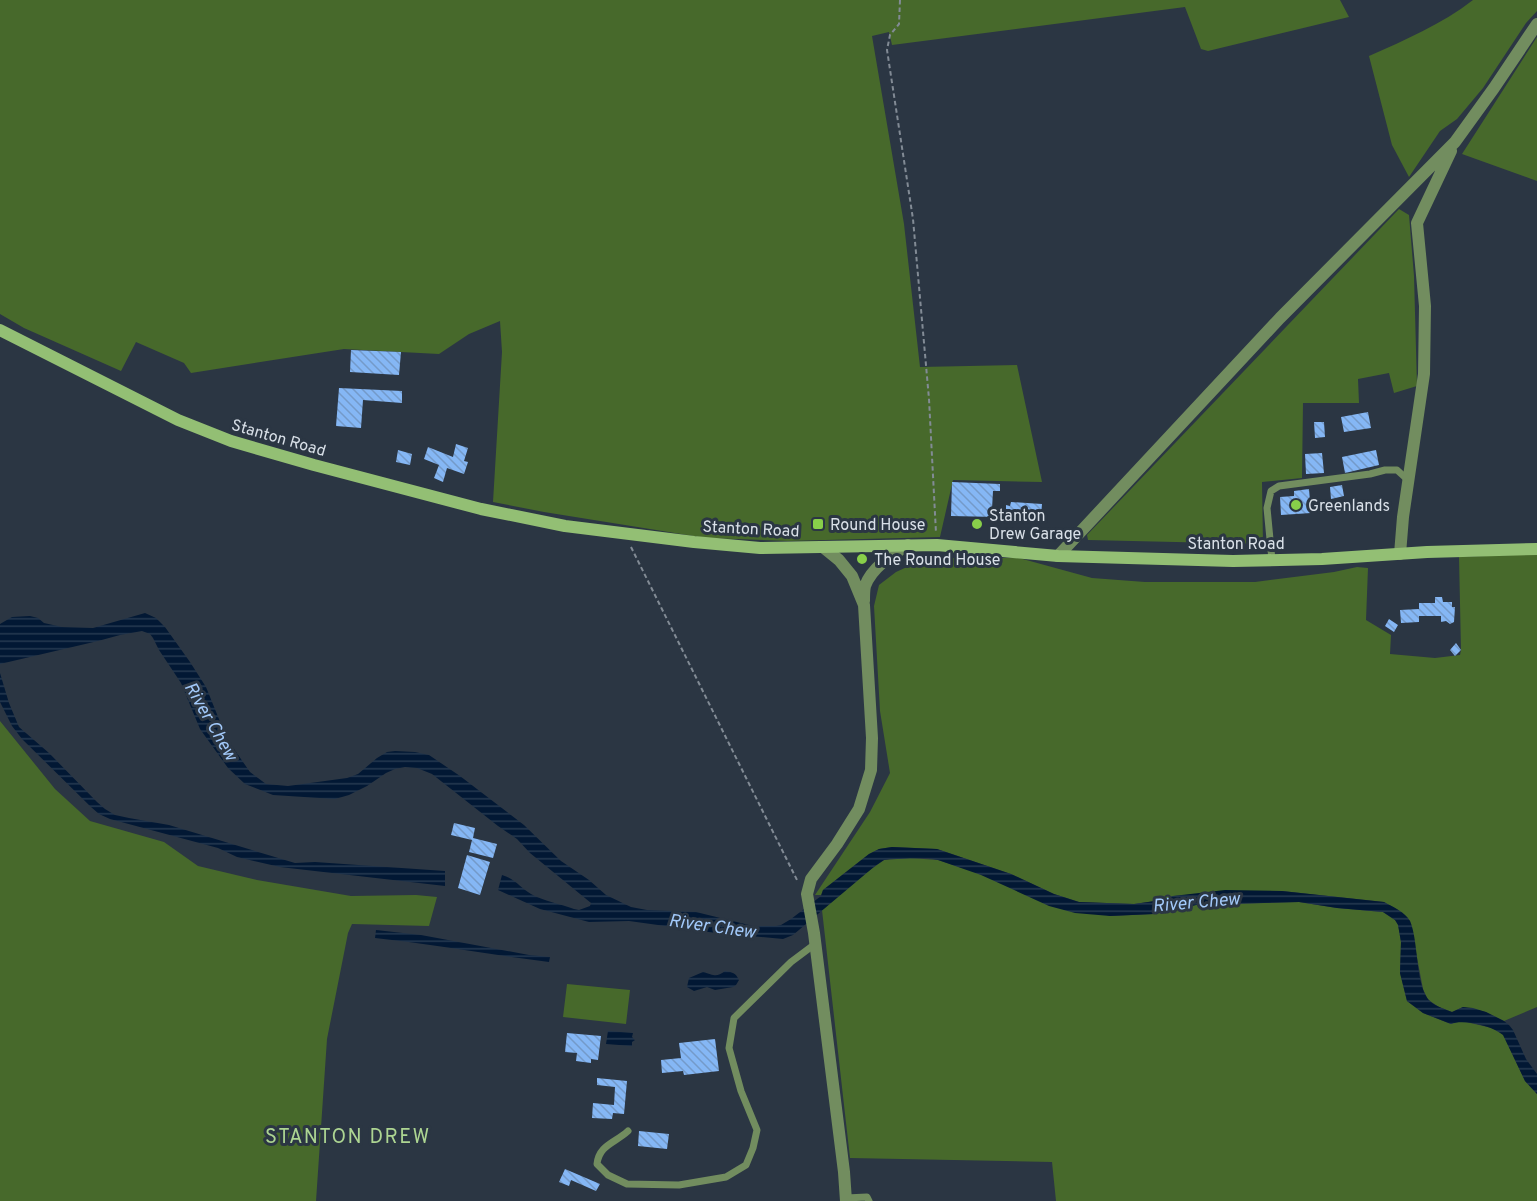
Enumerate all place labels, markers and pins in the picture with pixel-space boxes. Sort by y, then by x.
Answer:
place label: Greenlands [1308,497,1390,517]
marker: Greenlands [1289,498,1303,512]
place label: Stanton Drew Garage [989,507,1081,545]
place label: Round House [830,516,925,536]
marker: Round House [811,517,825,531]
marker: Stanton Drew Garage [970,517,984,531]
place label: The Round House [874,551,1000,571]
marker: The Round House [855,552,869,566]

